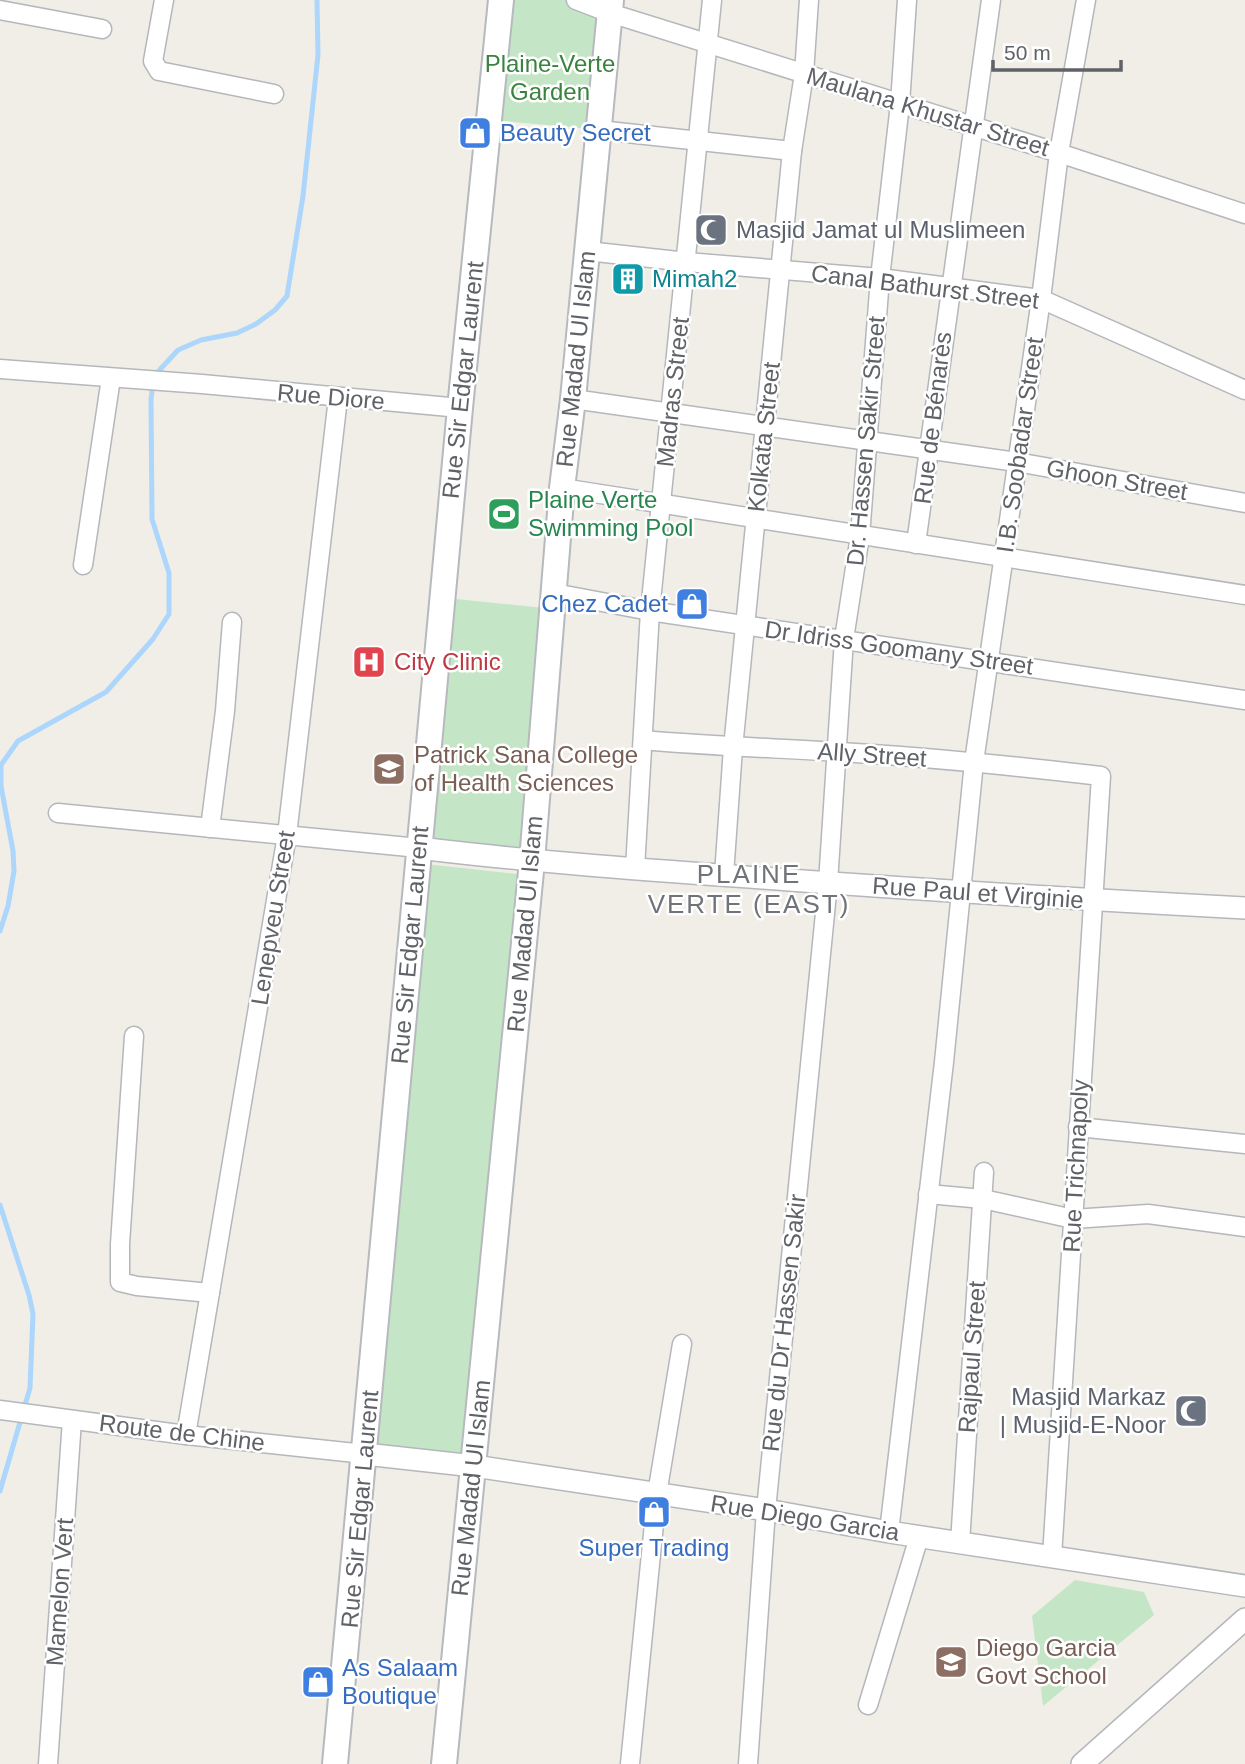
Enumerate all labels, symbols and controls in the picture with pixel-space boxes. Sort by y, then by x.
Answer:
scale bar [993,28,1121,72]
text: 50 m [1004,41,1051,64]
park label: Plaine-Verte Garden [485,50,615,105]
street label: Maulana Khustar Street [804,62,1053,161]
shop icon: Beauty Secret [456,114,494,152]
place label: Beauty Secret [500,119,651,146]
mosque icon: Masjid Jamat ul Muslimeen [692,211,730,249]
place label: Masjid Jamat ul Muslimeen [736,216,1025,243]
street label: Rue Madad Ul Islam [551,249,600,468]
street label: Rue Sir Edgar Laurent [437,259,488,500]
street label: Canal Bathurst Street [810,259,1041,314]
building icon: Mimah2 [609,260,647,298]
place label: Mimah2 [652,265,737,292]
street label: Madras Street [651,315,694,468]
street label: Dr. Hassen Sakir Street [841,315,890,567]
street label: Rue de Bénarès [909,330,956,506]
street label: I.B. Soobadar Street [991,335,1048,554]
street label: Kolkata Street [742,360,785,513]
street label: Rue Diore [276,378,386,415]
street label: Ghoon Street [1044,454,1190,505]
place label: Plaine Verte Swimming Pool [528,486,693,541]
sports icon: Plaine Verte Swimming Pool [485,495,523,533]
shop icon: Chez Cadet [673,585,711,623]
place label: Chez Cadet [541,590,668,617]
street label: Dr Idriss Goomany Street [763,615,1035,680]
hospital icon: City Clinic [350,643,388,681]
place label: City Clinic [394,648,501,675]
street label: Ally Street [817,737,928,772]
place label: Patrick Sana College of Health Sciences [414,741,638,796]
school or university icon: Patrick Sana College of Health Sciences [370,750,408,788]
street label: Rue Madad Ul Islam [502,814,547,1033]
street label: Rue Sir Edgar Laurent [386,825,433,1065]
street label: Lenepveu Street [245,829,300,1007]
district label: PLAINE VERTE (EAST) [648,859,850,919]
street label: Rue Paul et Virginie [872,872,1085,913]
street label: Rue Trichnapoly [1057,1079,1094,1253]
street label: Rue du Dr Hassen Sakir [757,1193,810,1453]
street label: Rajpaul Street [953,1280,990,1434]
street label: Rue Madad Ul Islam [446,1378,495,1597]
place label: Masjid Markaz | Musjid-E-Noor [1000,1383,1166,1438]
street label: Rue Sir Edgar Laurent [336,1389,383,1629]
mosque icon: Masjid Markaz | Musjid-E-Noor [1172,1392,1210,1430]
street label: Route de Chine [98,1409,266,1456]
street label: Rue Diego Garcia [709,1489,902,1546]
shop icon: Super Trading [635,1493,673,1531]
street label: Mamelon Vert [41,1517,78,1667]
place label: Super Trading [579,1534,729,1561]
place label: Diego Garcia Govt School [976,1634,1117,1689]
school or university icon: Diego Garcia Govt School [932,1643,970,1681]
place label: As Salaam Boutique [342,1654,458,1709]
shop icon: As Salaam Boutique [299,1663,337,1701]

